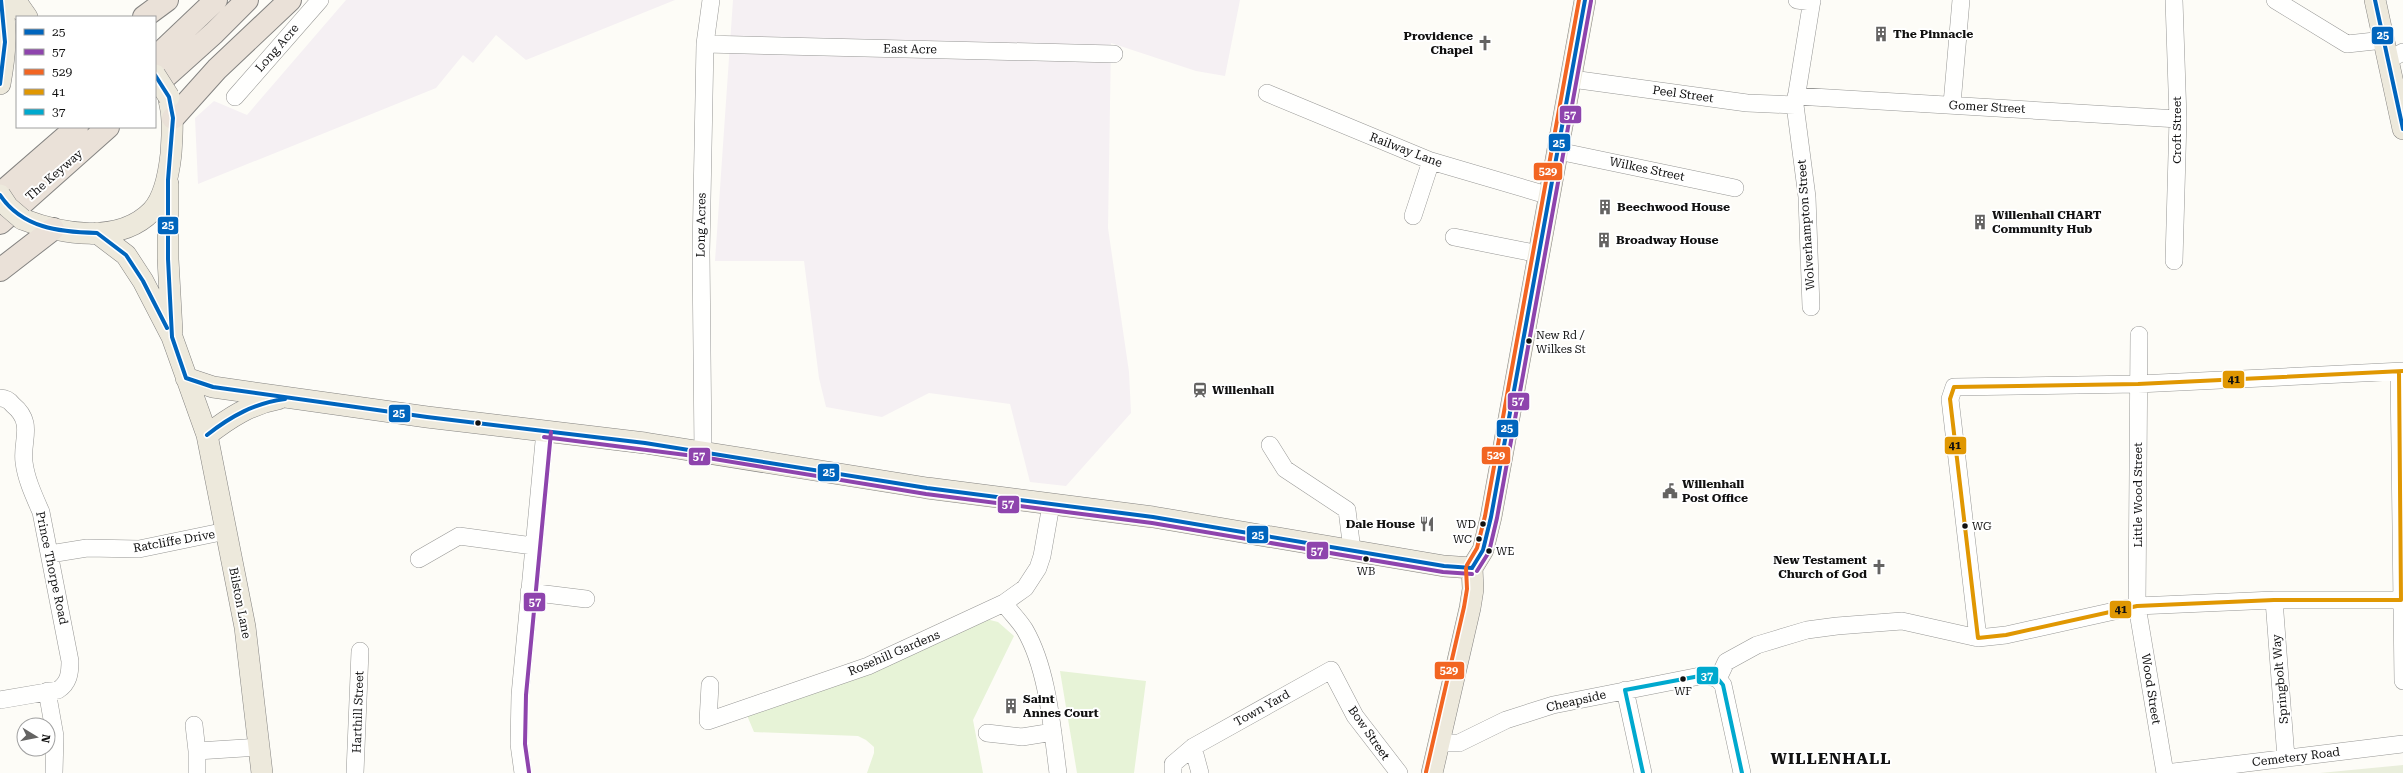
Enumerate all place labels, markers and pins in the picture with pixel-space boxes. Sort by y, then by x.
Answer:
building icon: The Pinnacle [1872,25,1890,43]
place label: The Pinnacle [1893,27,1973,41]
place label: Providence Chapel [1404,29,1473,57]
church icon: Providence Chapel [1476,34,1494,52]
building icon: Beechwood House [1596,198,1614,216]
place label: Beechwood House [1617,200,1730,214]
place label: Willenhall CHART Community Hub [1992,208,2102,236]
building icon: Willenhall CHART Community Hub [1971,213,1989,231]
building icon: Broadway House [1595,231,1613,249]
place label: Broadway House [1616,233,1719,247]
place label: New Rd / Wilkes St [1536,329,1586,356]
marker: New Rd / Wilkes St [1524,336,1534,346]
station icon: Willenhall [1191,381,1209,399]
place label: Willenhall [1212,383,1274,397]
unlabelled marker [473,418,483,428]
place label: Willenhall Post Office [1682,477,1748,505]
public building icon: Willenhall Post Office [1661,482,1679,500]
restaurant icon: Dale House [1418,515,1436,533]
place label: Dale House [1346,517,1415,531]
place label: WD [1456,518,1476,531]
marker: WD [1478,519,1488,529]
place label: WG [1972,520,1992,533]
marker: WG [1960,521,1970,531]
place label: WC [1453,533,1472,546]
marker: WC [1474,534,1484,544]
place label: WE [1496,545,1514,558]
marker: WE [1484,546,1494,556]
place label: New Testament Church of God [1773,553,1867,581]
marker: WB [1361,554,1371,564]
church icon: New Testament Church of God [1870,558,1888,576]
place label: WB [1357,565,1375,578]
marker: WF [1678,674,1688,684]
place label: WF [1674,685,1692,698]
place label: Saint Annes Court [1023,692,1099,720]
building icon: Saint Annes Court [1002,697,1020,715]

